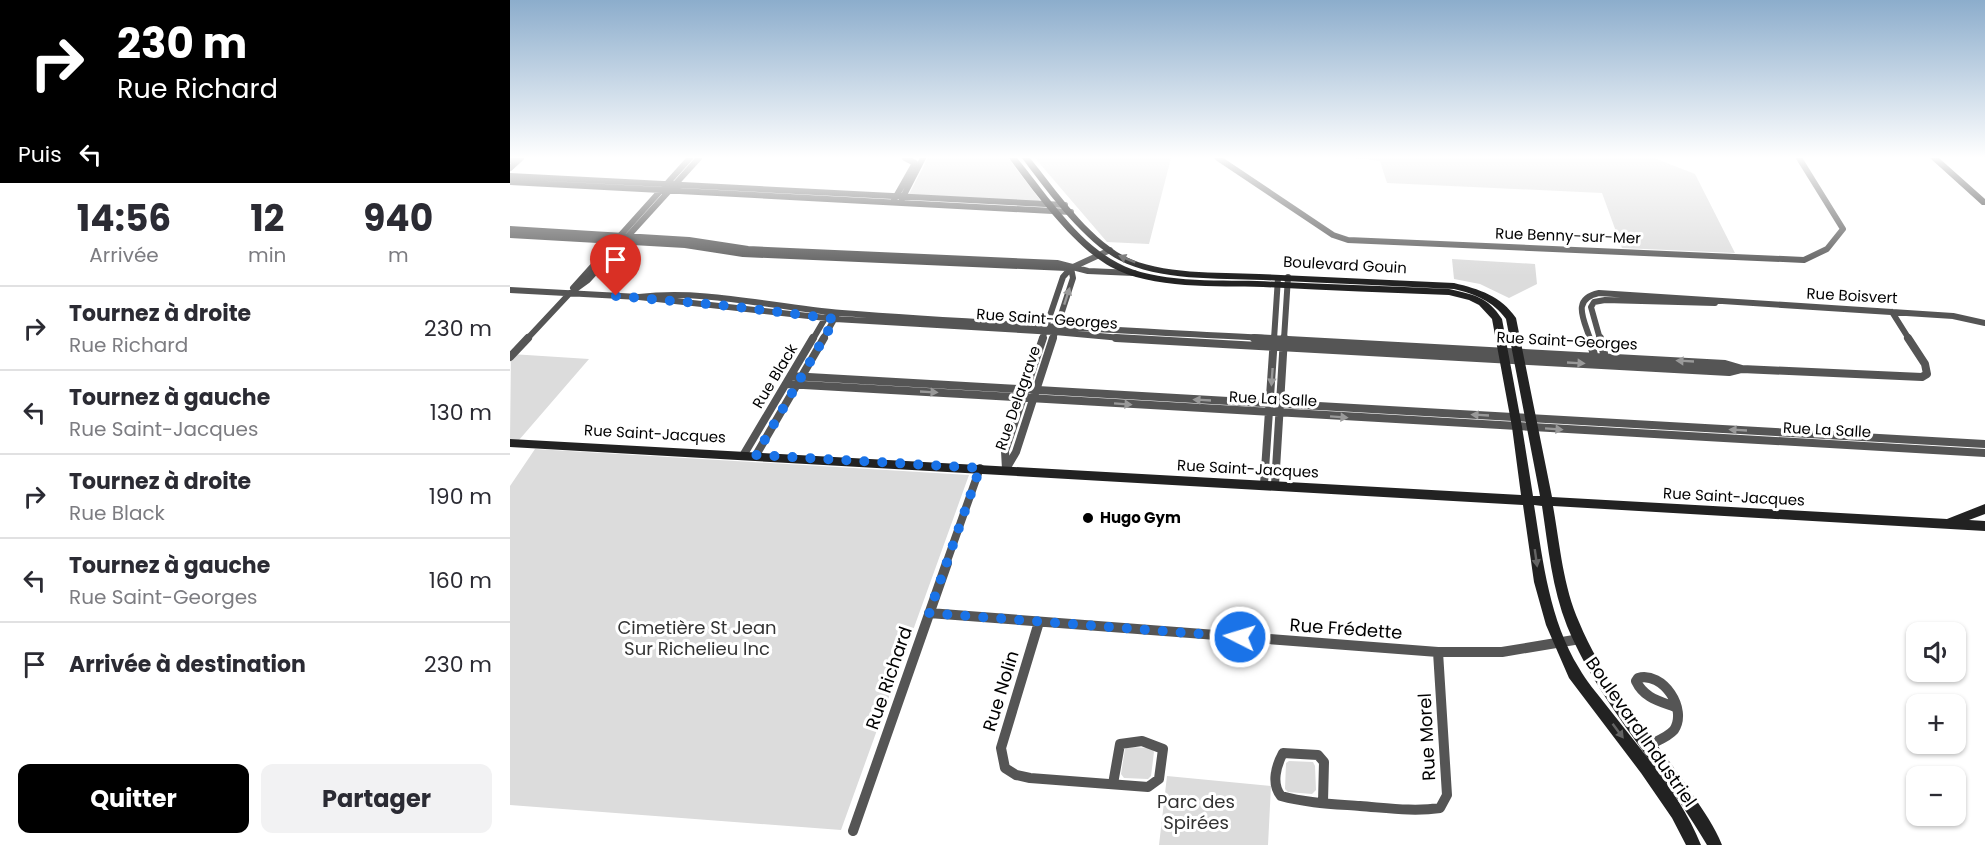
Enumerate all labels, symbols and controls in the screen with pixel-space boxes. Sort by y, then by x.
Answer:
text: 230 m [117,14,247,73]
icon: right [18,24,96,102]
text: Rue Richard [117,70,278,107]
icon: left [74,138,107,171]
text: Puis [18,139,62,170]
text: 14:56 [77,193,171,244]
text: 12 [250,193,284,244]
text: 940 [363,193,433,244]
street label: Rue Benny-sur-Mer [1495,222,1642,249]
pin [590,234,641,296]
text: Arrivée [89,241,159,269]
text: min [248,241,286,269]
text: m [388,241,408,269]
icon: arrive [599,243,632,276]
street label: Boulevard Gouin [1283,251,1407,278]
one-way arrow [1118,254,1136,264]
street label: Rue Boisvert [1806,283,1898,308]
one-way arrow [1063,287,1072,305]
text: Tournez à droite [69,298,251,329]
street label: Rue Saint-Georges [976,303,1118,334]
icon: right [18,312,51,345]
text: 230 m [424,313,492,344]
street label: Rue Saint-Georges [1496,326,1638,355]
text: Rue Richard [69,331,188,359]
street label: Rue Black [747,339,802,412]
street label: Rue Delagrave [990,343,1045,453]
one-way arrow [1675,357,1694,366]
one-way arrow [1567,359,1586,368]
one-way arrow [1267,368,1276,387]
text: Tournez à gauche [69,382,270,413]
street label: Rue La Salle [1228,386,1318,411]
one-way arrow [919,388,938,397]
one-way arrow [1192,395,1211,405]
icon: left [18,396,51,429]
text: 130 m [430,397,492,428]
one-way arrow [1114,399,1133,409]
one-way arrow [1471,411,1490,420]
one-way arrow [1329,412,1348,421]
text: Rue Saint-Jacques [69,415,258,443]
street label: Rue La Salle [1782,417,1872,442]
street label: Rue Saint-Jacques [584,419,727,448]
one-way arrow [1545,424,1564,433]
one-way arrow [1728,425,1747,434]
street label: Rue Saint-Jacques [1177,454,1320,483]
text: Tournez à droite [69,466,251,497]
icon: right [18,480,51,513]
text: 190 m [429,481,492,512]
street label: Rue Saint-Jacques [1663,482,1806,511]
text: Rue Black [69,499,165,527]
place label: Hugo Gym [1100,507,1181,528]
marker: Hugo Gym [1081,511,1095,525]
one-way arrow [1532,548,1541,567]
text: Tournez à gauche [69,550,270,581]
icon: left [18,564,51,597]
text: 160 m [429,565,492,596]
text: Rue Saint-Georges [69,583,258,611]
position arrow [1208,605,1272,669]
street label: Rue Frédette [1289,612,1403,645]
park label: Cimetière St Jean Sur Richelieu Inc [617,615,777,661]
map controls [1906,622,1966,826]
button: sound [1906,622,1966,682]
street label: Rue Richard [859,623,918,733]
icon: arrive [18,648,51,681]
street label: Rue Nolin [976,648,1025,734]
text: Arrivée à destination [69,649,306,680]
text: 230 m [424,649,492,680]
street label: Boulevard Industriel [1580,652,1703,812]
street label: Rue Morel [1412,693,1441,781]
button: + [1906,694,1966,754]
one-way arrow [1612,723,1624,739]
button: Quitter [18,764,249,833]
button: Partager [261,764,492,833]
button: − [1906,766,1966,826]
park label: Parc des Spirées [1157,789,1235,835]

